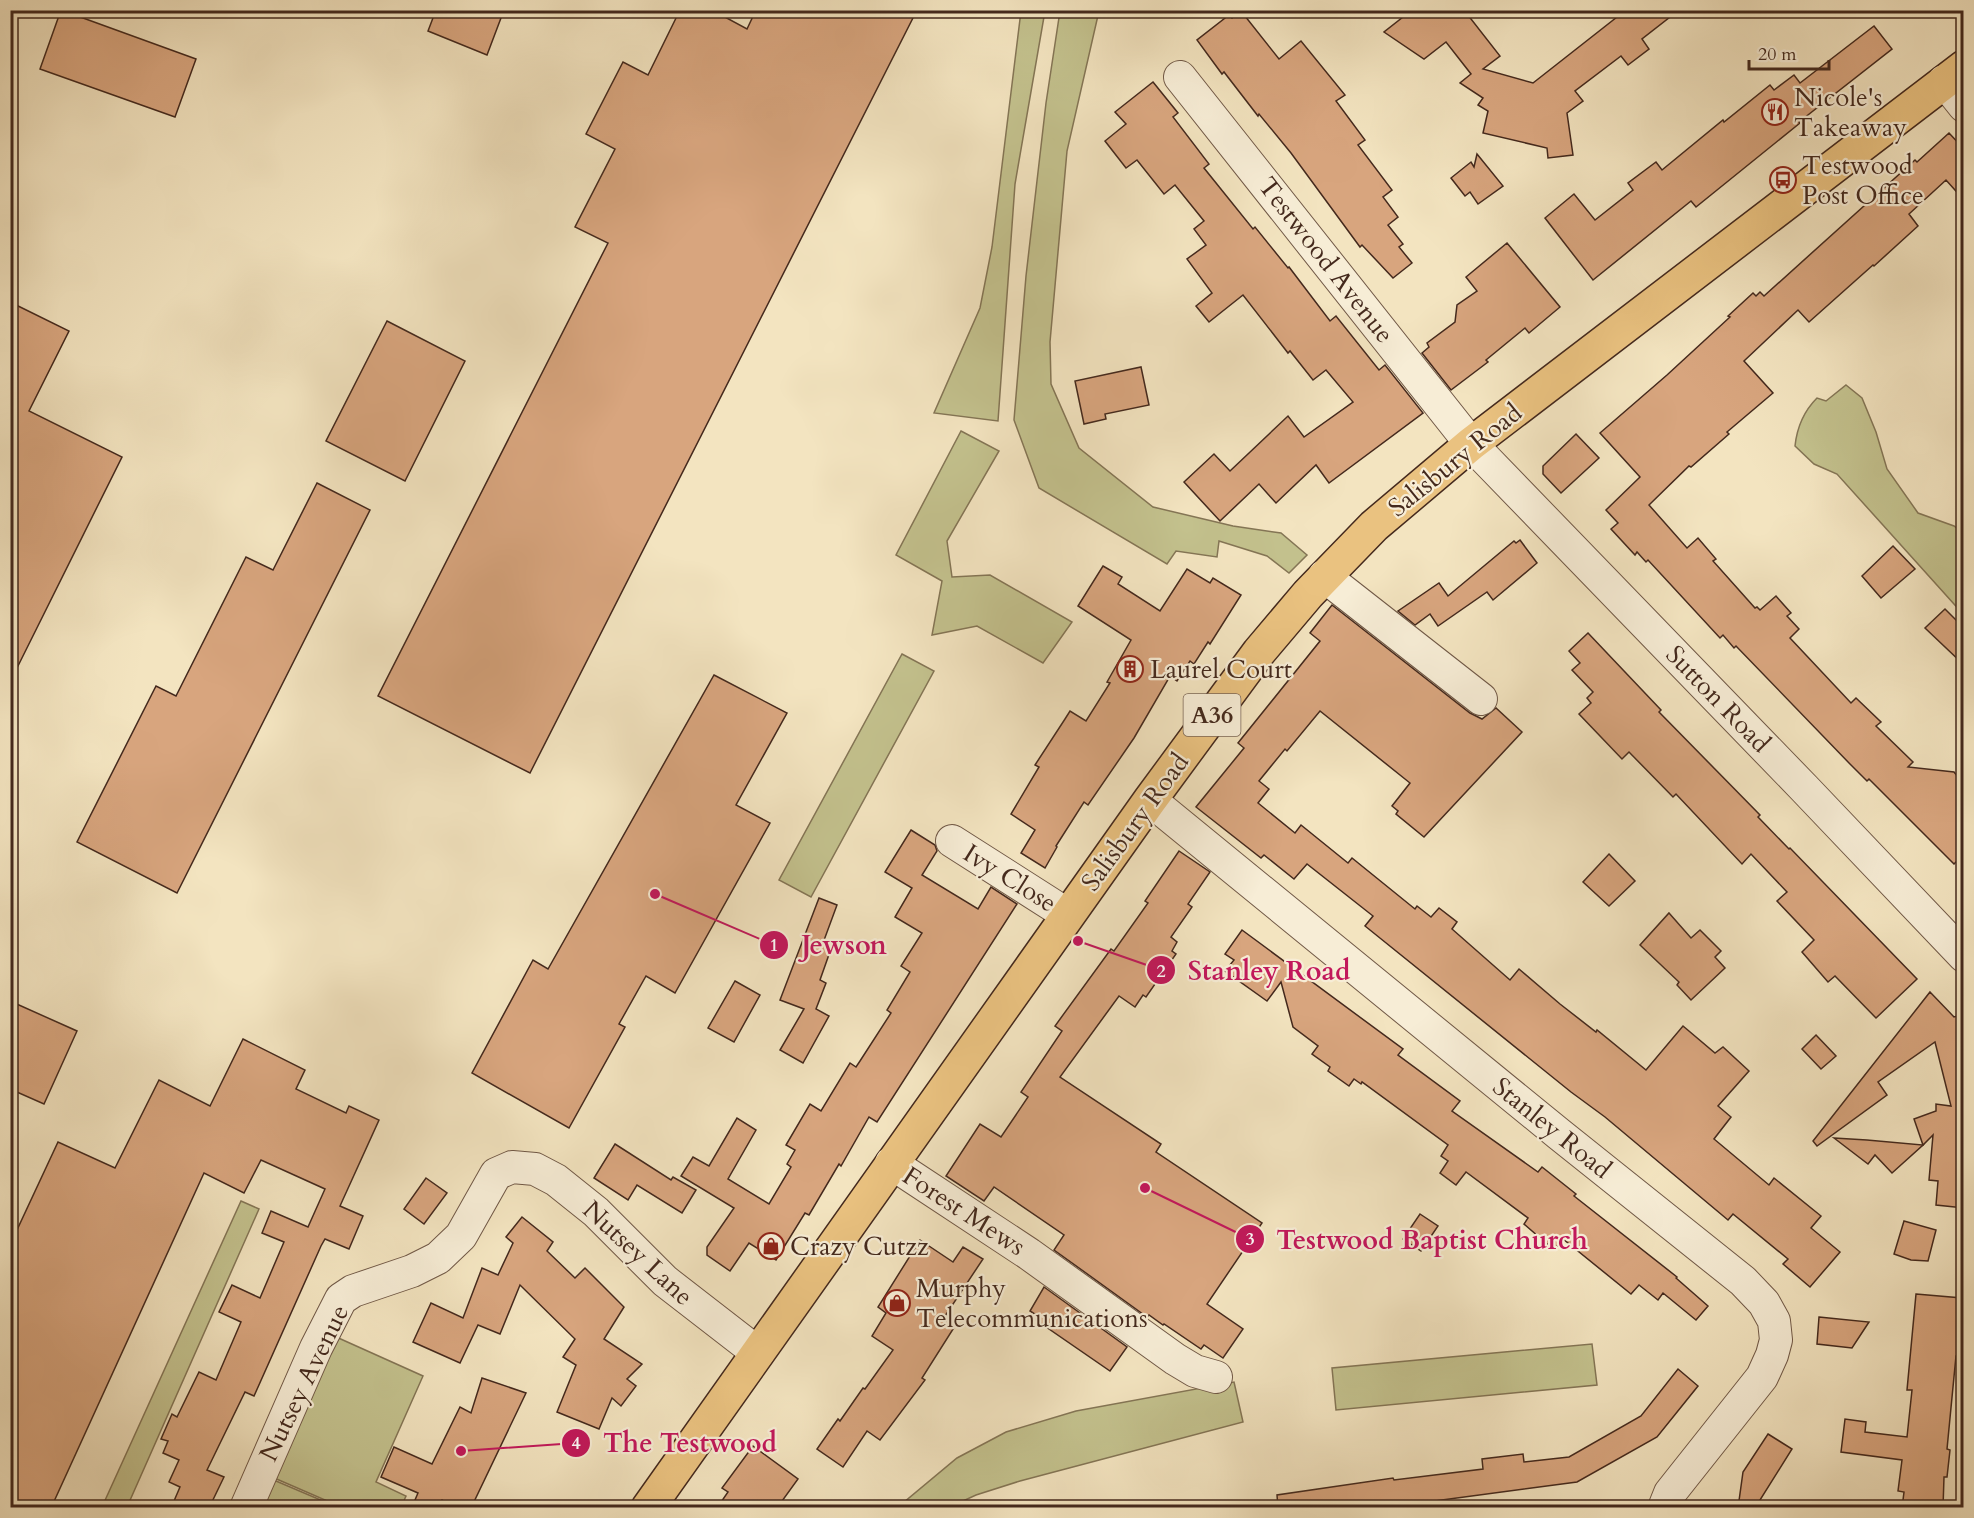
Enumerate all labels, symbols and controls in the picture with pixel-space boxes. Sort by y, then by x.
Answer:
scale bar [1749,33,1828,71]
text: 20 m [1758,42,1797,67]
place label: Nicole's Takeaway [1794,80,1907,145]
restaurant icon: Nicole's Takeaway [1760,97,1790,127]
place label: Testwood Post Office [1802,148,1924,213]
bus stop icon: Testwood Post Office [1768,165,1798,195]
street label: Testwood Avenue [1250,170,1402,350]
street label: Salisbury Road [1381,395,1529,525]
street label: Sutton Road [1658,638,1778,760]
place label: Laurel Court [1150,652,1292,687]
building icon: Laurel Court [1115,654,1145,684]
road number: A36 [1184,694,1240,736]
street label: Salisbury Road [1073,746,1197,898]
street label: Ivy Close [957,836,1063,920]
callout: Jewson [759,922,899,967]
text: Jewson [797,927,887,964]
text: 1 [769,933,779,958]
callout: Stanley Road [1146,948,1362,993]
text: Stanley Road [1188,953,1351,990]
text: 2 [1156,959,1166,984]
street label: Stanley Road [1485,1069,1619,1187]
street label: Forest Mews [896,1158,1032,1264]
street label: Nutsey Lane [575,1193,701,1313]
callout: Testwood Baptist Church [1235,1217,1600,1262]
text: Testwood Baptist Church [1276,1222,1588,1259]
text: 3 [1245,1227,1255,1252]
place label: Crazy Cutzz [790,1229,929,1264]
shop icon: Crazy Cutzz [756,1231,786,1261]
place label: Murphy Telecommunications [916,1271,1148,1336]
shop icon: Murphy Telecommunications [882,1288,912,1318]
street label: Nutsey Avenue [251,1299,357,1467]
callout: The Testwood [561,1421,789,1466]
text: The Testwood [603,1425,778,1462]
text: 4 [571,1431,581,1456]

